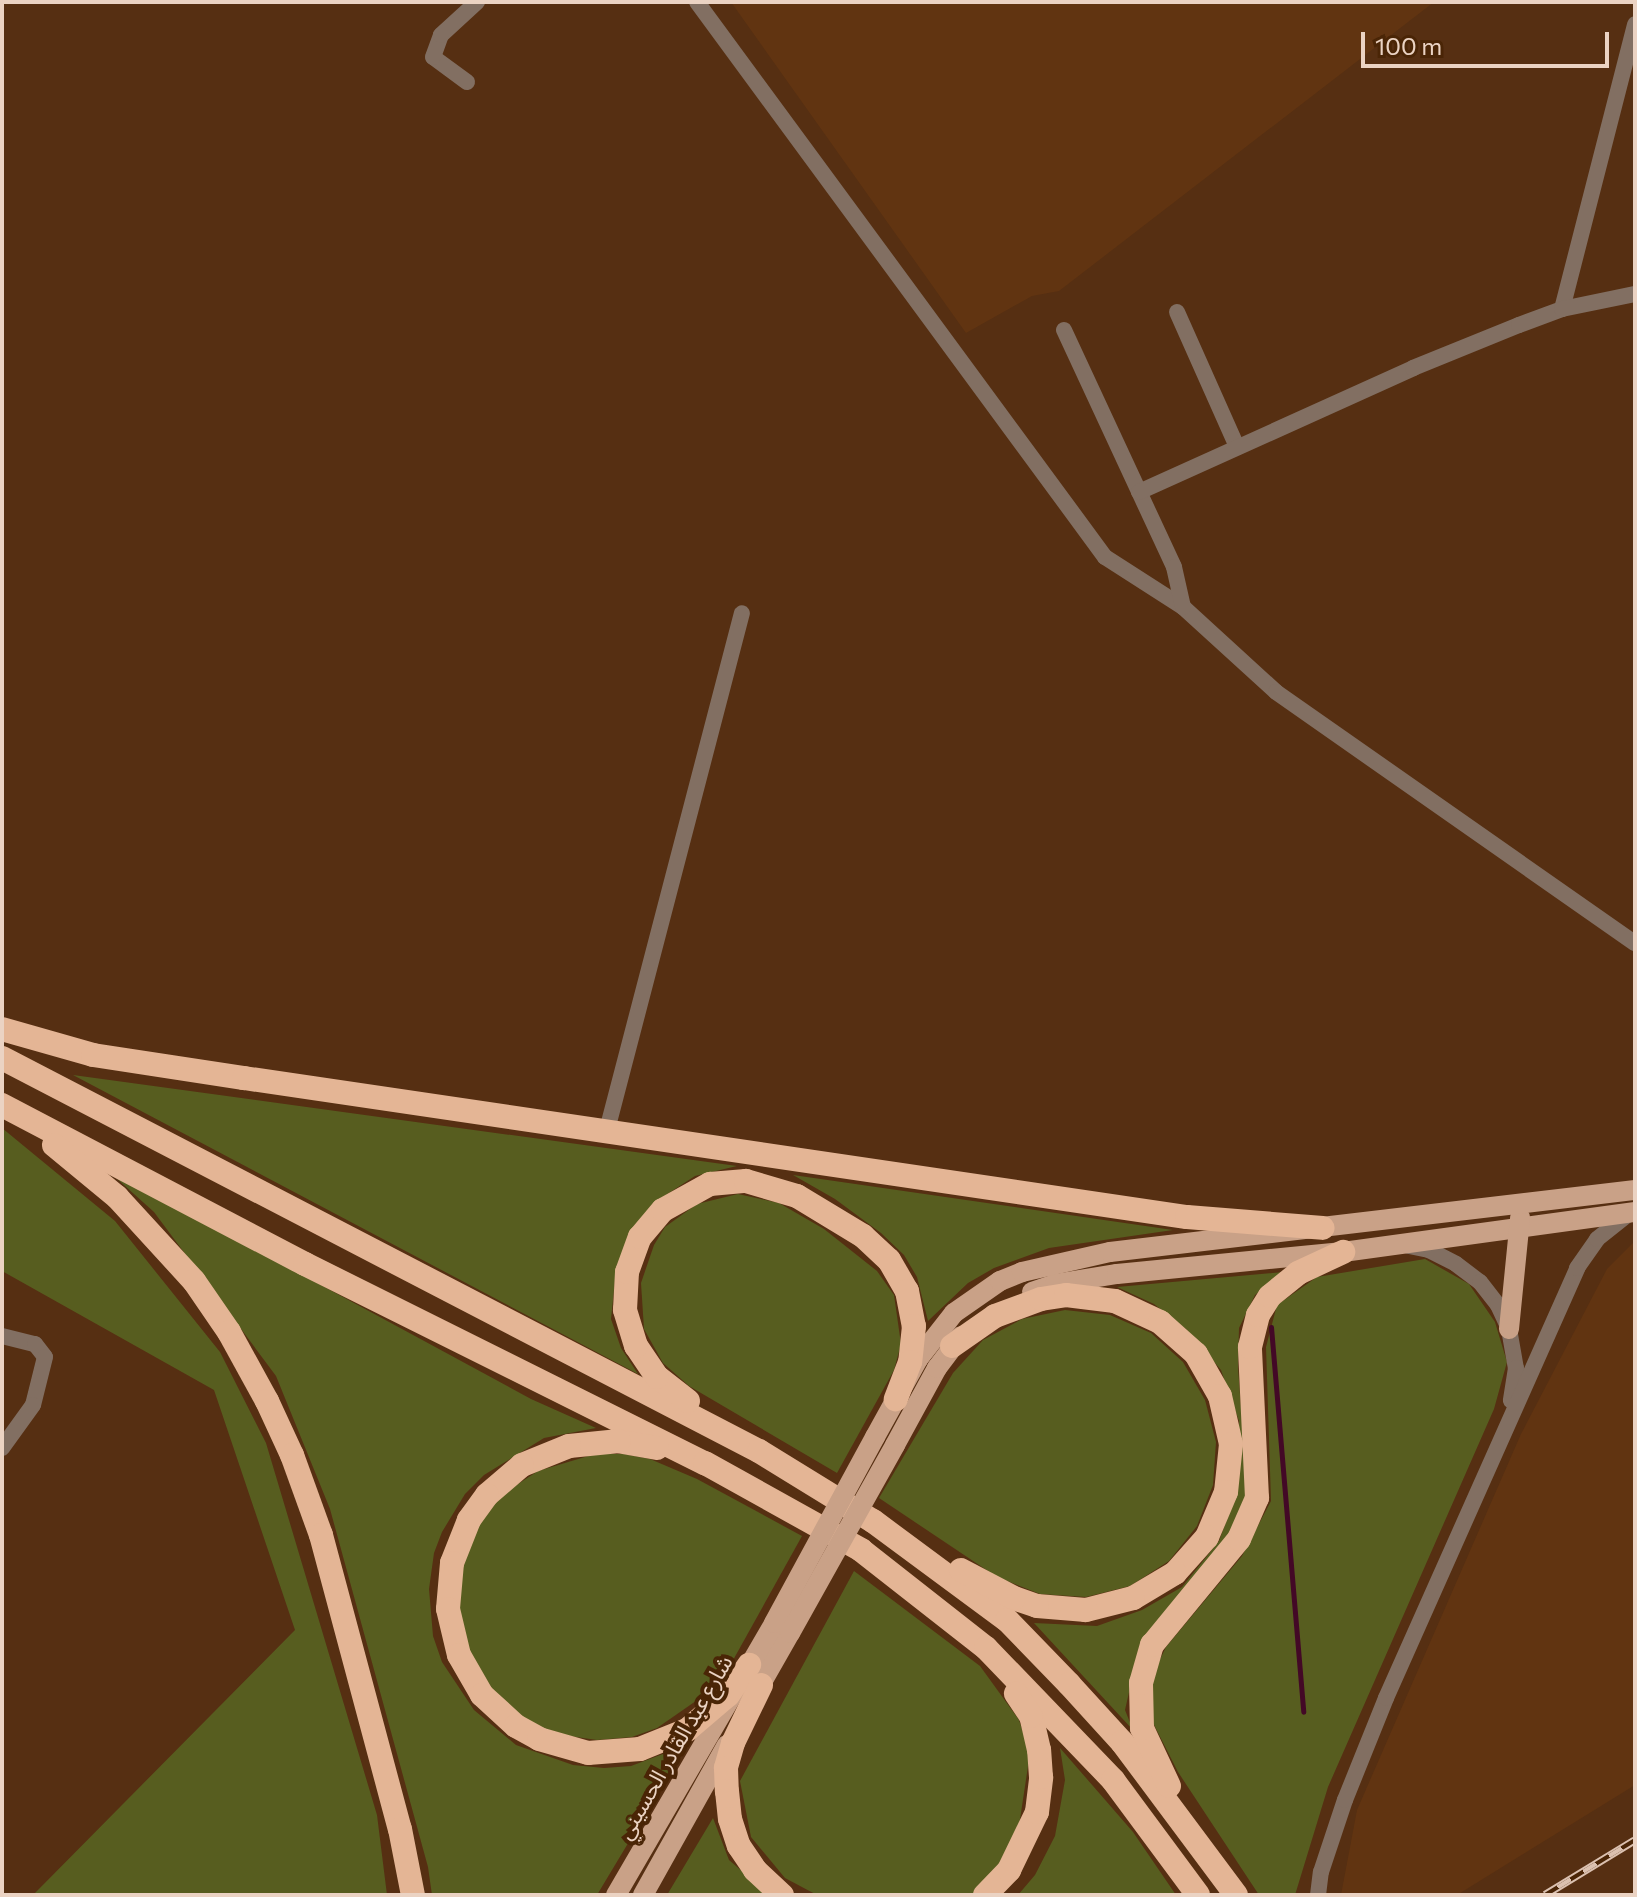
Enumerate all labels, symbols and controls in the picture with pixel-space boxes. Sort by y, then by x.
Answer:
scale bar [1365,16,1613,66]
text: 100 m [1375,31,1442,60]
street label: شارع عبد القادر الحسيني [611,1650,737,1844]

